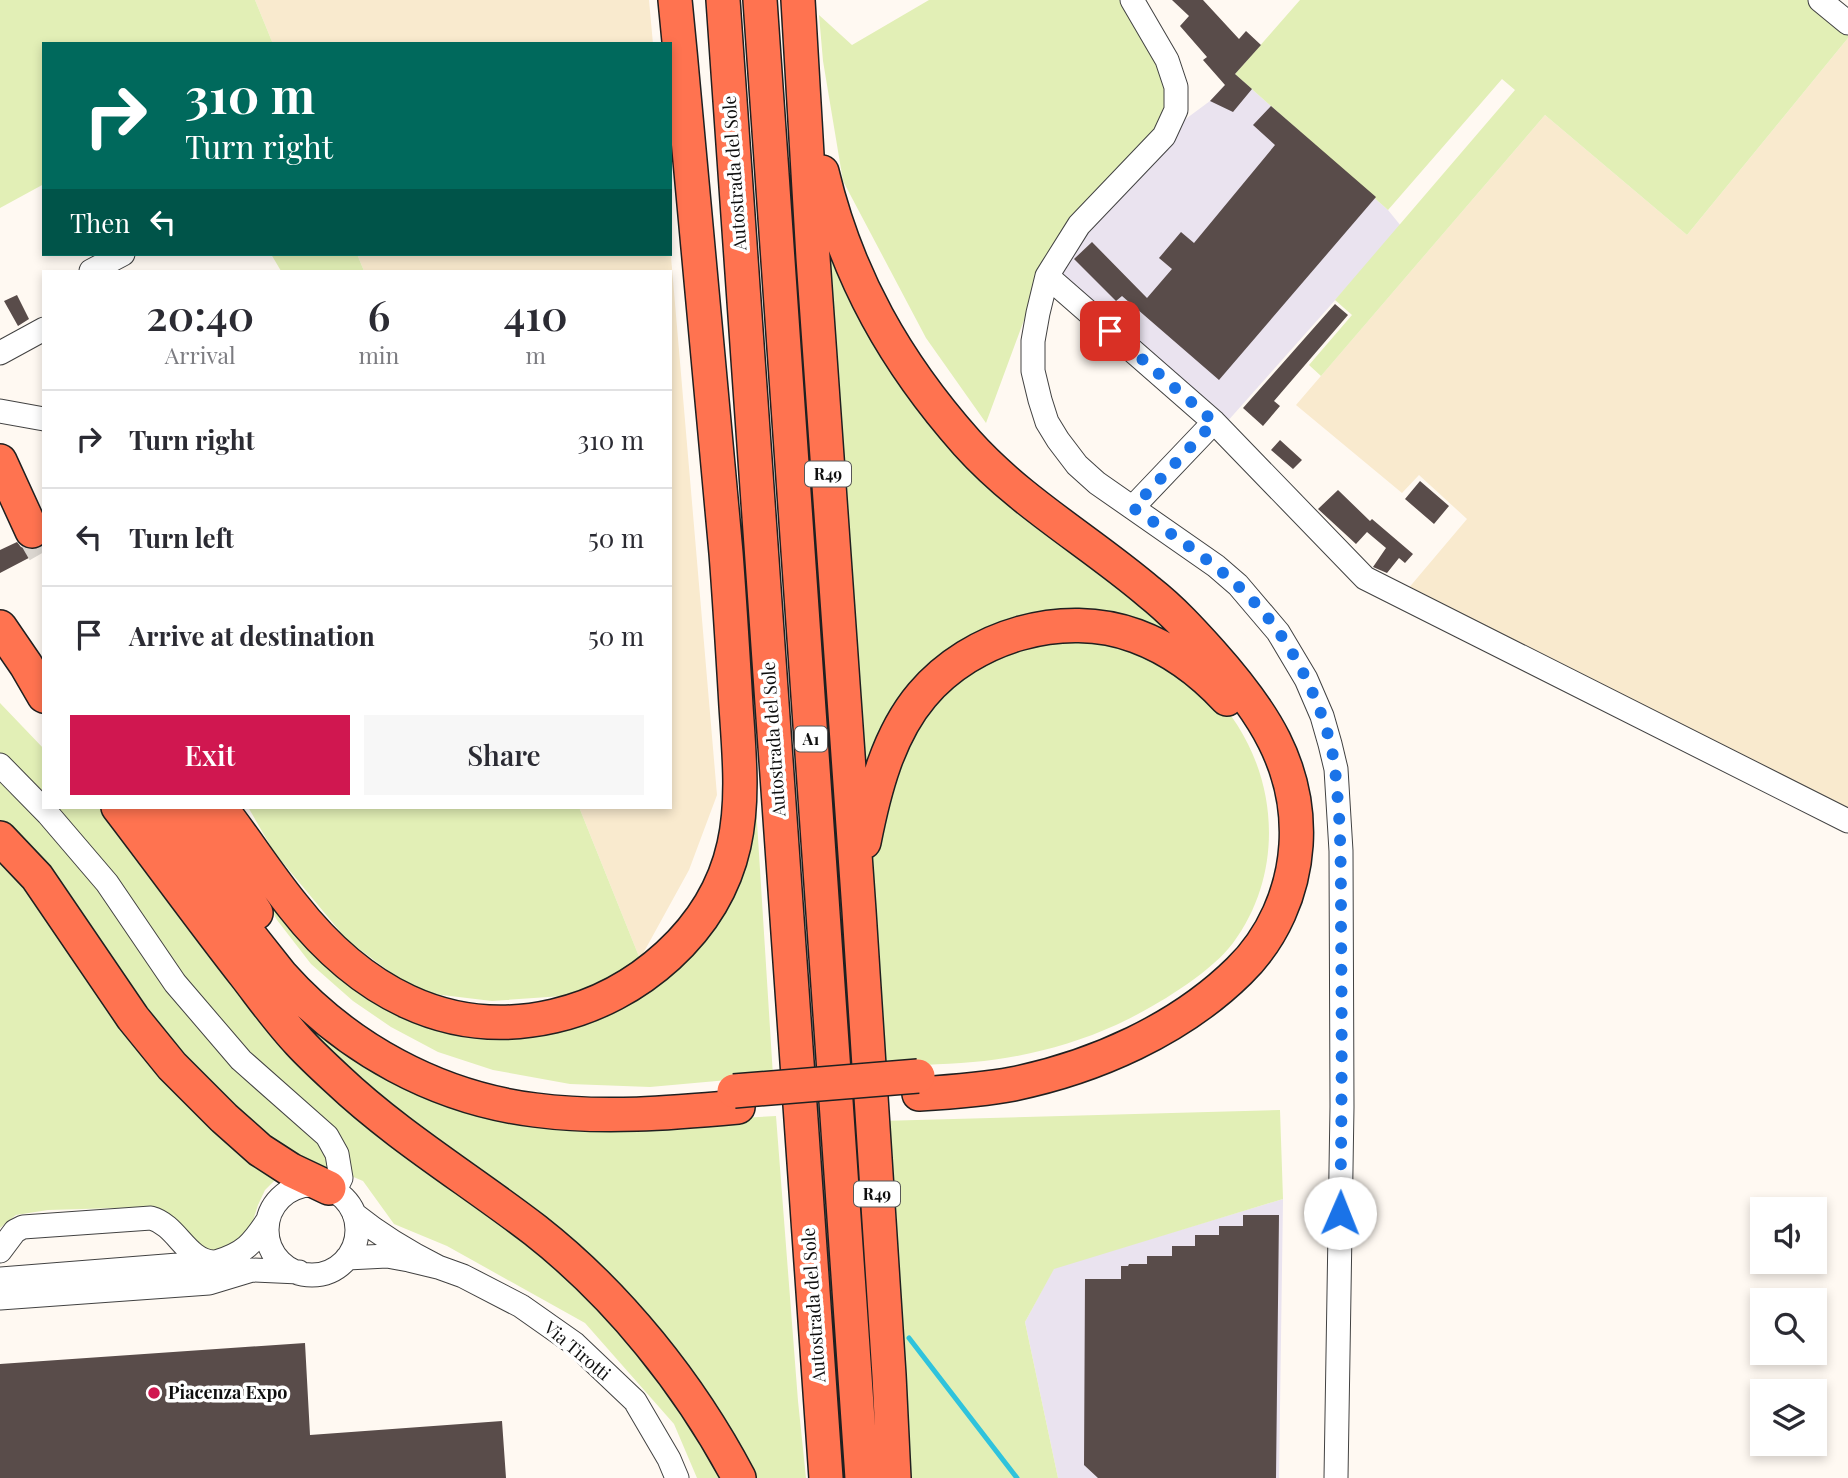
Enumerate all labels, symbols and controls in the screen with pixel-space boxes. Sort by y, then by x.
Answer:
text: 310 m [185,61,315,126]
icon: right [70,70,161,161]
street label: Autostrada del Sole [717,95,751,252]
text: Turn right [185,124,333,167]
icon: left [144,203,182,241]
text: Then [70,205,130,240]
text: 20:40 [146,286,254,342]
text: 6 [367,286,390,342]
text: 410 [504,286,568,342]
pin [1080,301,1140,361]
icon: arrive [1091,312,1129,350]
text: Arrival [165,339,236,370]
text: min [358,339,399,370]
text: m [525,339,546,370]
icon: right [70,420,108,458]
text: Turn right [129,422,255,457]
text: 310 m [577,422,644,457]
road number: R49 [805,461,851,486]
icon: left [70,518,108,556]
text: Turn left [129,520,234,555]
text: 50 m [588,520,644,555]
icon: arrive [70,616,108,654]
text: Arrive at destination [129,618,375,653]
text: 50 m [588,618,644,653]
street label: Autostrada del Sole [756,661,790,818]
button: Exit [70,715,350,795]
button: Share [364,715,644,795]
road number: A1 [795,726,827,752]
position arrow [1303,1176,1377,1250]
road number: R49 [854,1182,900,1206]
map controls [1750,1197,1827,1456]
button: sound [1750,1197,1827,1274]
street label: Autostrada del Sole [796,1227,830,1384]
button: search [1750,1288,1827,1365]
street label: Via Tirotti [538,1315,616,1385]
button: layers [1750,1379,1827,1456]
place label: Piacenza Expo [168,1380,287,1404]
marker: Piacenza Expo [146,1385,162,1401]

